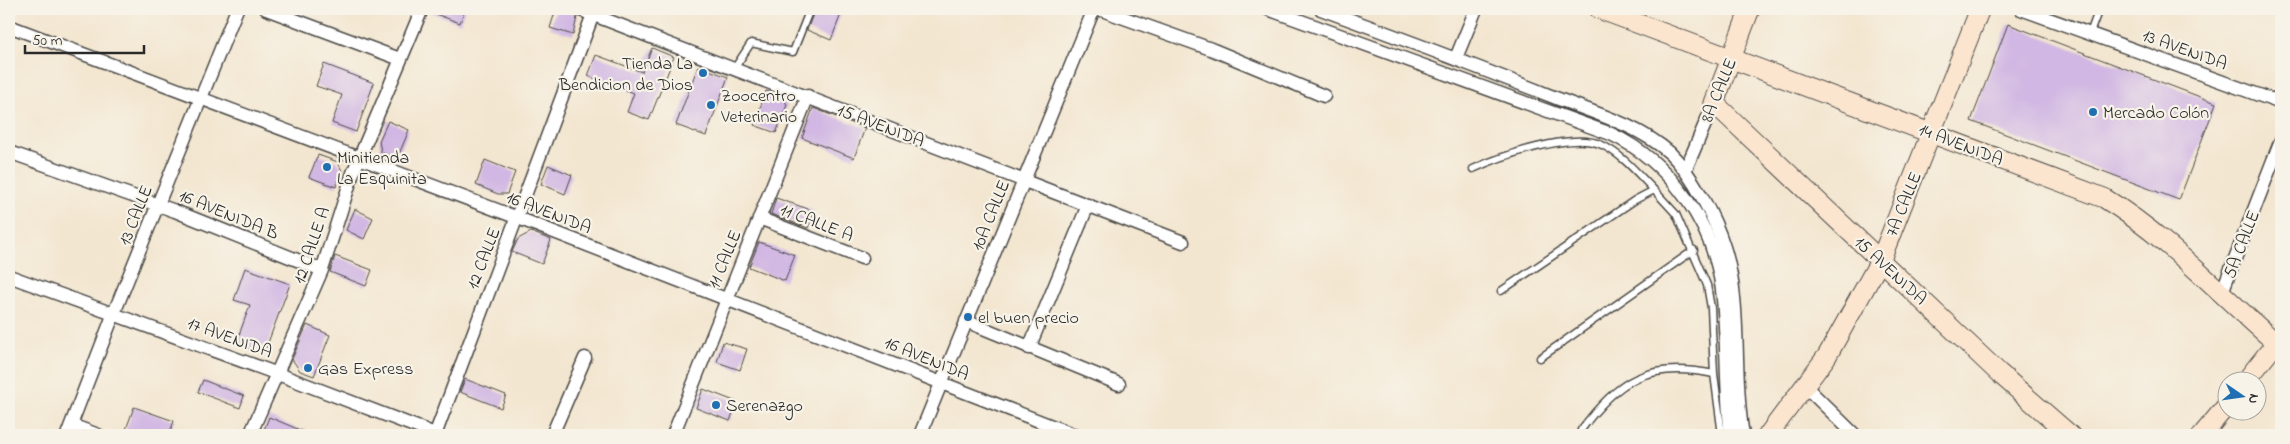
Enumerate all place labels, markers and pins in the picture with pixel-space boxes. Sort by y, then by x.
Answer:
place label: Tienda La Bendicion de Dios [558,52,693,99]
marker: Tienda La Bendicion de Dios [697,67,709,79]
place label: Zoocentro Veterinario [720,84,797,131]
marker: Zoocentro Veterinario [705,99,717,111]
place label: Mercado Colón [2103,101,2209,127]
marker: Mercado Colón [2087,106,2099,118]
place label: Minitienda La Esquinita [337,146,427,193]
marker: Minitienda La Esquinita [321,161,333,173]
place label: el buen precio [978,306,1079,332]
marker: el buen precio [962,311,974,323]
place label: Gas Express [318,357,413,383]
marker: Gas Express [302,362,314,374]
place label: Serenazgo [726,394,803,421]
marker: Serenazgo [710,399,722,411]

